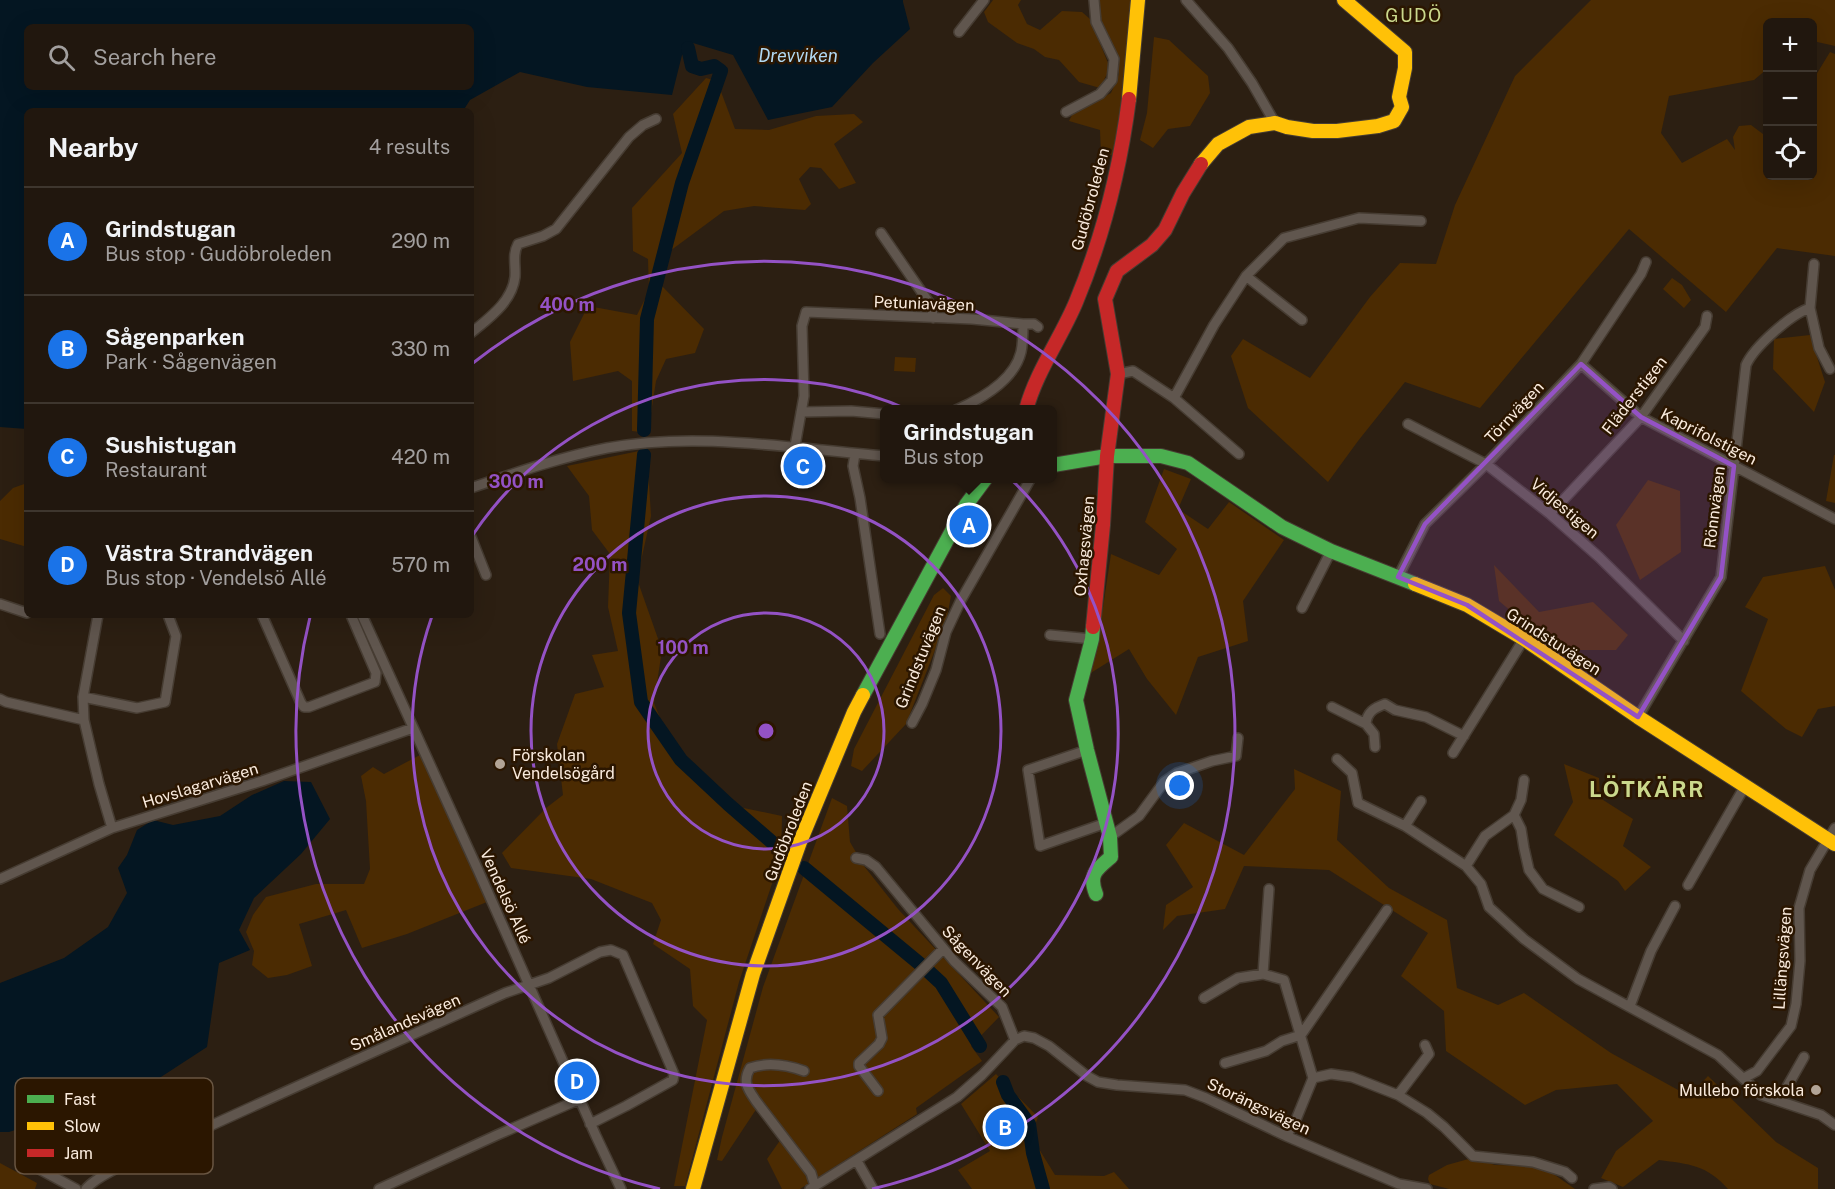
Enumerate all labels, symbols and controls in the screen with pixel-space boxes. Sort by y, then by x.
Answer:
district label: GUDÖ [1385,4,1443,26]
map controls [1763,18,1817,180]
button: + [1763,18,1817,72]
search box [24,24,474,90]
icon: search [45,41,78,74]
text: Search here [93,44,217,70]
water label: Drevviken [758,45,838,66]
button: − [1763,72,1817,126]
button: locate [1763,126,1817,180]
text: Nearby [48,132,138,163]
text: 4 results [369,135,450,159]
street label: Gudöbroleden [1068,146,1113,253]
text: Grindstugan [105,216,236,242]
text: A [60,229,75,253]
text: 290 m [391,229,450,253]
text: Bus stop · Gudöbroleden [105,242,332,266]
street label: Petuniavägen [873,292,975,315]
text: 400 m [539,294,595,315]
text: Sågenparken [105,324,245,350]
text: B [61,337,74,361]
text: 330 m [391,337,450,361]
text: Park · Sågenvägen [105,350,277,374]
street label: Fläderstigen [1598,352,1671,438]
street label: Törnvägen [1481,378,1548,447]
street label: Kaprifolstigen [1658,404,1760,469]
popup [880,405,1057,483]
text: Grindstugan [903,419,1034,445]
text: Sushistugan [105,432,236,458]
pin: C [784,444,822,488]
text: C [60,445,75,469]
text: 420 m [391,445,450,469]
text: Bus stop [903,445,984,469]
text: Restaurant [105,458,207,482]
street label: Rönnvägen [1700,465,1729,549]
text: 300 m [488,471,544,492]
street label: Vidjestigen [1527,474,1603,543]
street label: Oxhagsvägen [1071,495,1098,597]
pin: A [950,502,988,548]
text: Västra Strandvägen [105,540,313,566]
text: D [60,553,75,577]
text: 570 m [391,553,450,577]
text: 200 m [573,554,627,575]
text: Bus stop · Vendelsö Allé [105,566,327,590]
street label: Grindstuvägen [891,603,950,711]
street label: Grindstuvägen [1503,604,1605,679]
text: 100 m [657,637,709,658]
centre of rings [756,721,776,741]
place label: Förskolan Vendelsögård [512,746,615,783]
marker: Förskolan Vendelsögård [493,757,507,771]
street label: Hovslagarvägen [140,759,261,812]
your location [1165,771,1194,800]
district label: LÖTKÄRR [1589,775,1705,802]
street label: Gudöbroleden [761,778,816,884]
street label: Vendelsö Allé [476,846,535,947]
street label: Lillängsvägen [1769,906,1796,1010]
street label: Sågenvägen [938,922,1015,1001]
street label: Smålandsvägen [347,990,463,1055]
pin: D [558,1058,596,1104]
street label: Storängsvägen [1204,1074,1314,1139]
legend [15,1078,213,1174]
place label: Mullebo förskola [1679,1081,1804,1100]
marker: Mullebo förskola [1809,1083,1823,1097]
text: Fast [64,1090,96,1109]
pin: B [986,1104,1024,1150]
text: Slow [64,1117,101,1136]
text: Jam [64,1144,93,1163]

